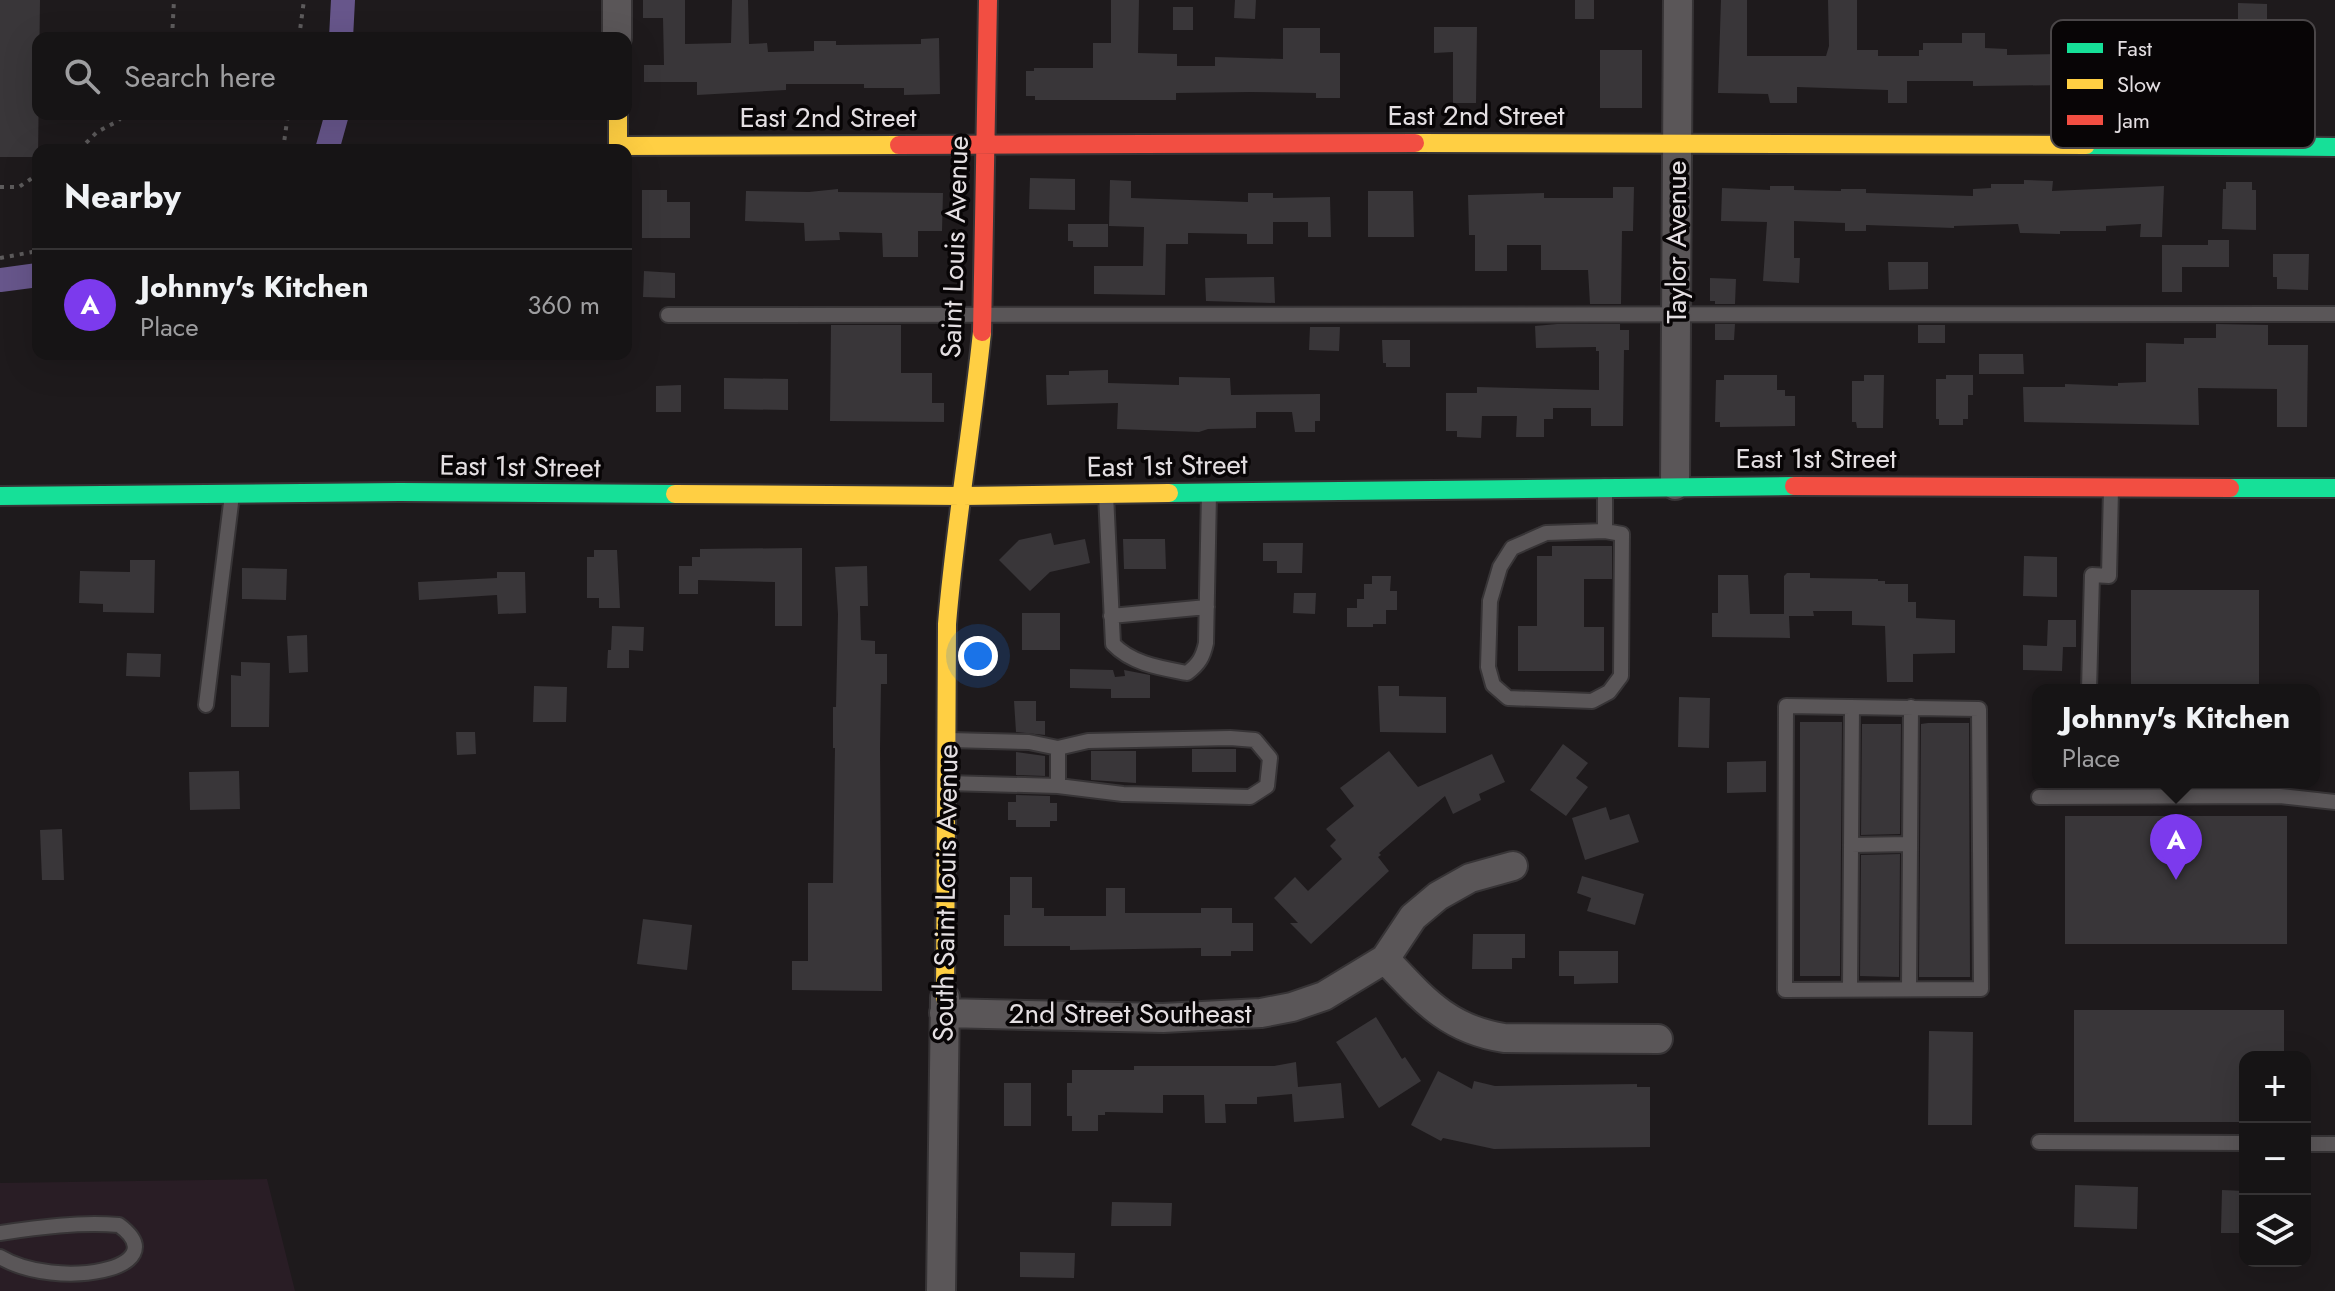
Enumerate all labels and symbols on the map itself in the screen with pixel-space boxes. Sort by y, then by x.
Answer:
legend [2051,20,2315,148]
text: Fast [2117,32,2153,64]
text: Slow [2117,68,2161,100]
street label: East 2nd Street [1387,95,1565,136]
street label: East 2nd Street [739,97,917,138]
text: Jam [2114,104,2150,136]
street label: Saint Louis Avenue [930,135,979,359]
street label: Taylor Avenue [1656,161,1697,323]
street label: East 1st Street [1735,438,1897,479]
street label: East 1st Street [1086,444,1248,487]
street label: East 1st Street [439,445,601,488]
your location [958,636,998,676]
street label: South Saint Louis Avenue [922,744,969,1042]
pin: A [2150,814,2202,880]
street label: 2nd Street Southeast [1009,993,1252,1034]

